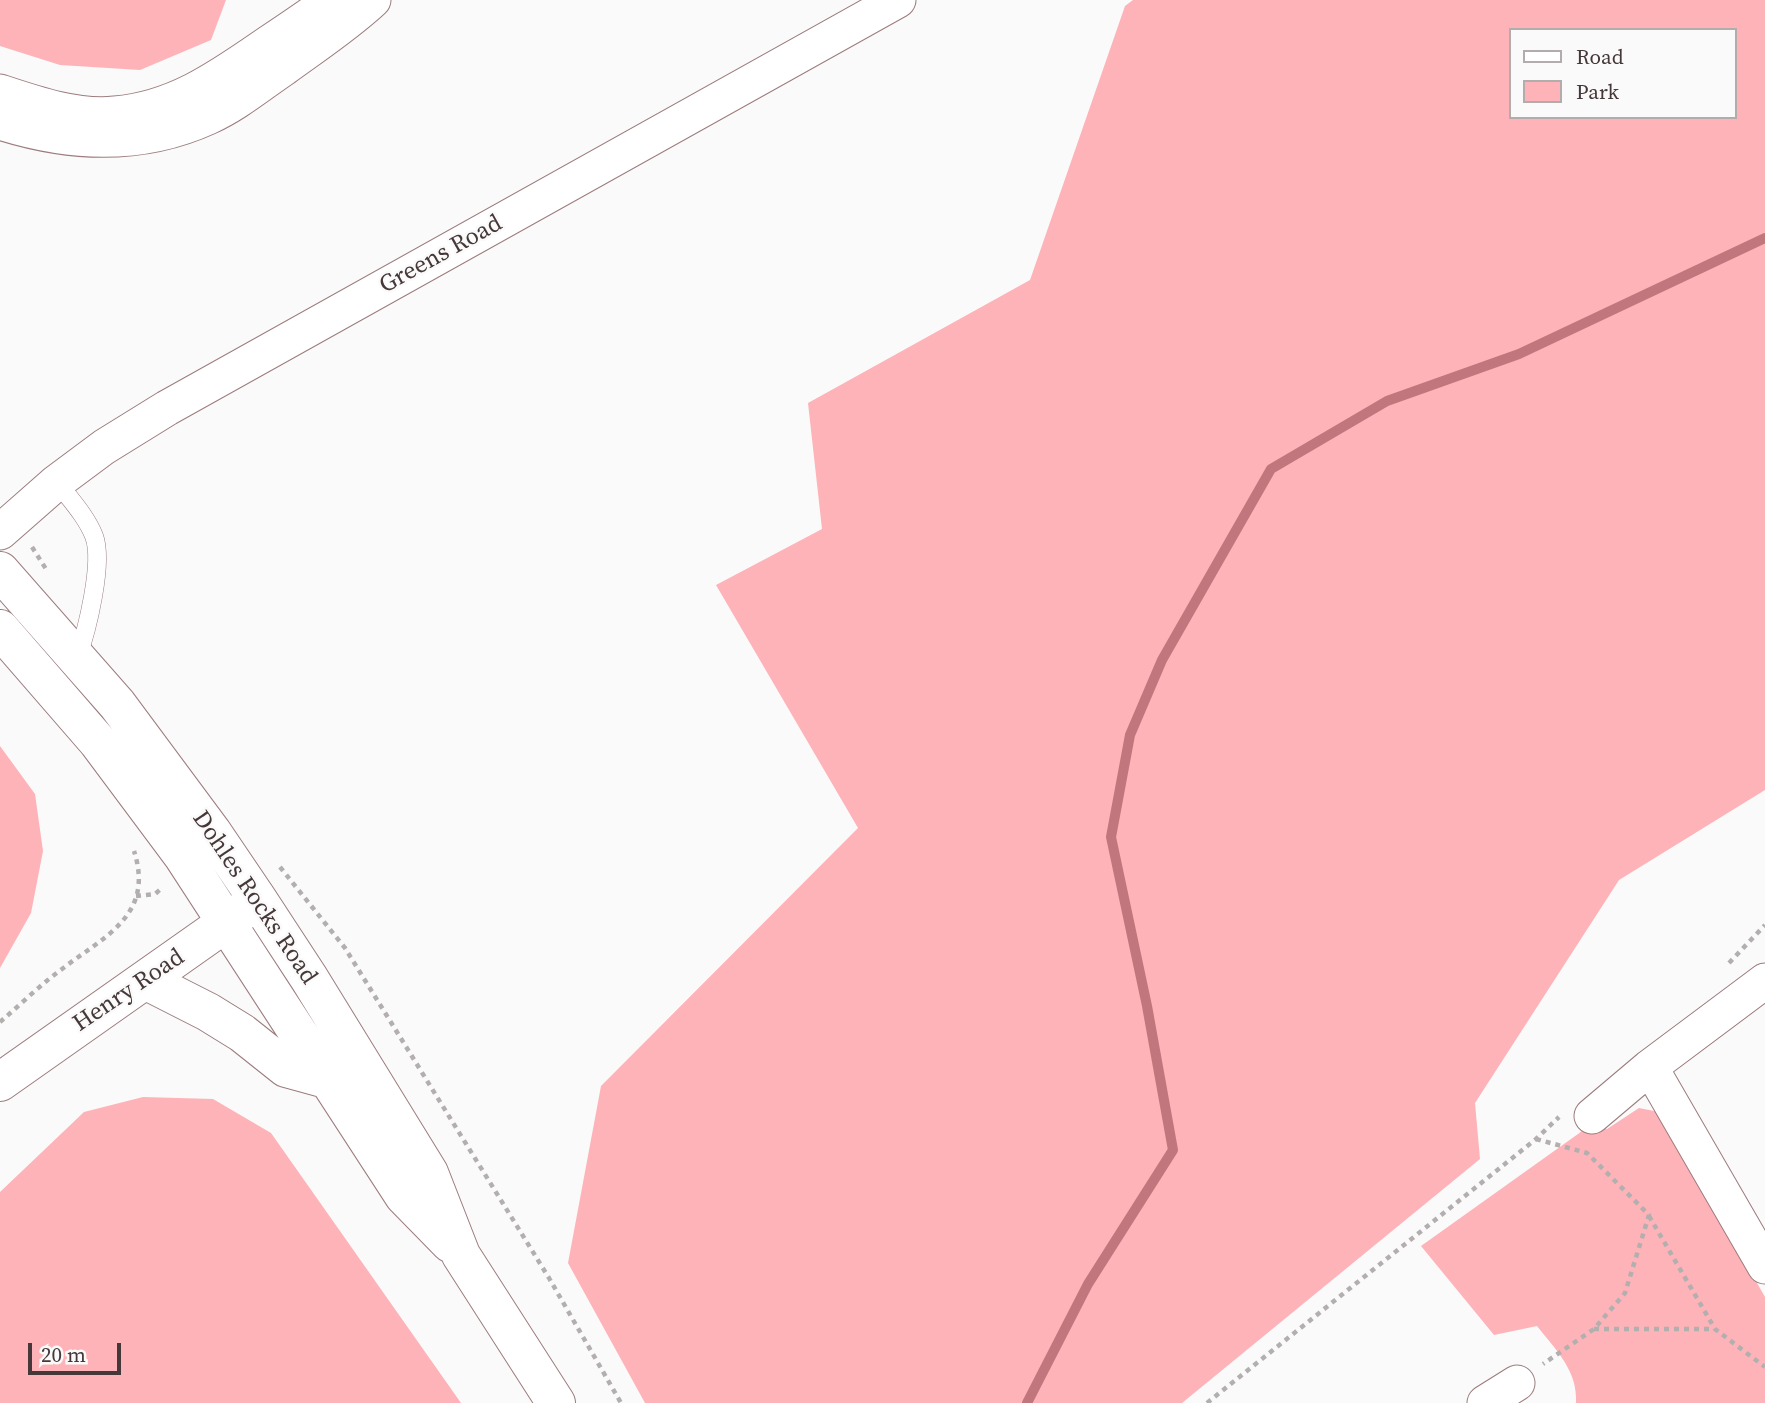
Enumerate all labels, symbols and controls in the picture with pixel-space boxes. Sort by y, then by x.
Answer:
legend [1510,28,1737,119]
text: Road [1576,42,1624,71]
text: Park [1576,77,1619,106]
street label: Greens Road [375,210,507,300]
street label: Dohles Rocks Road [185,806,323,990]
street label: Henry Road [68,943,190,1039]
scale bar [32,1330,124,1374]
text: 20 m [41,1340,86,1369]

